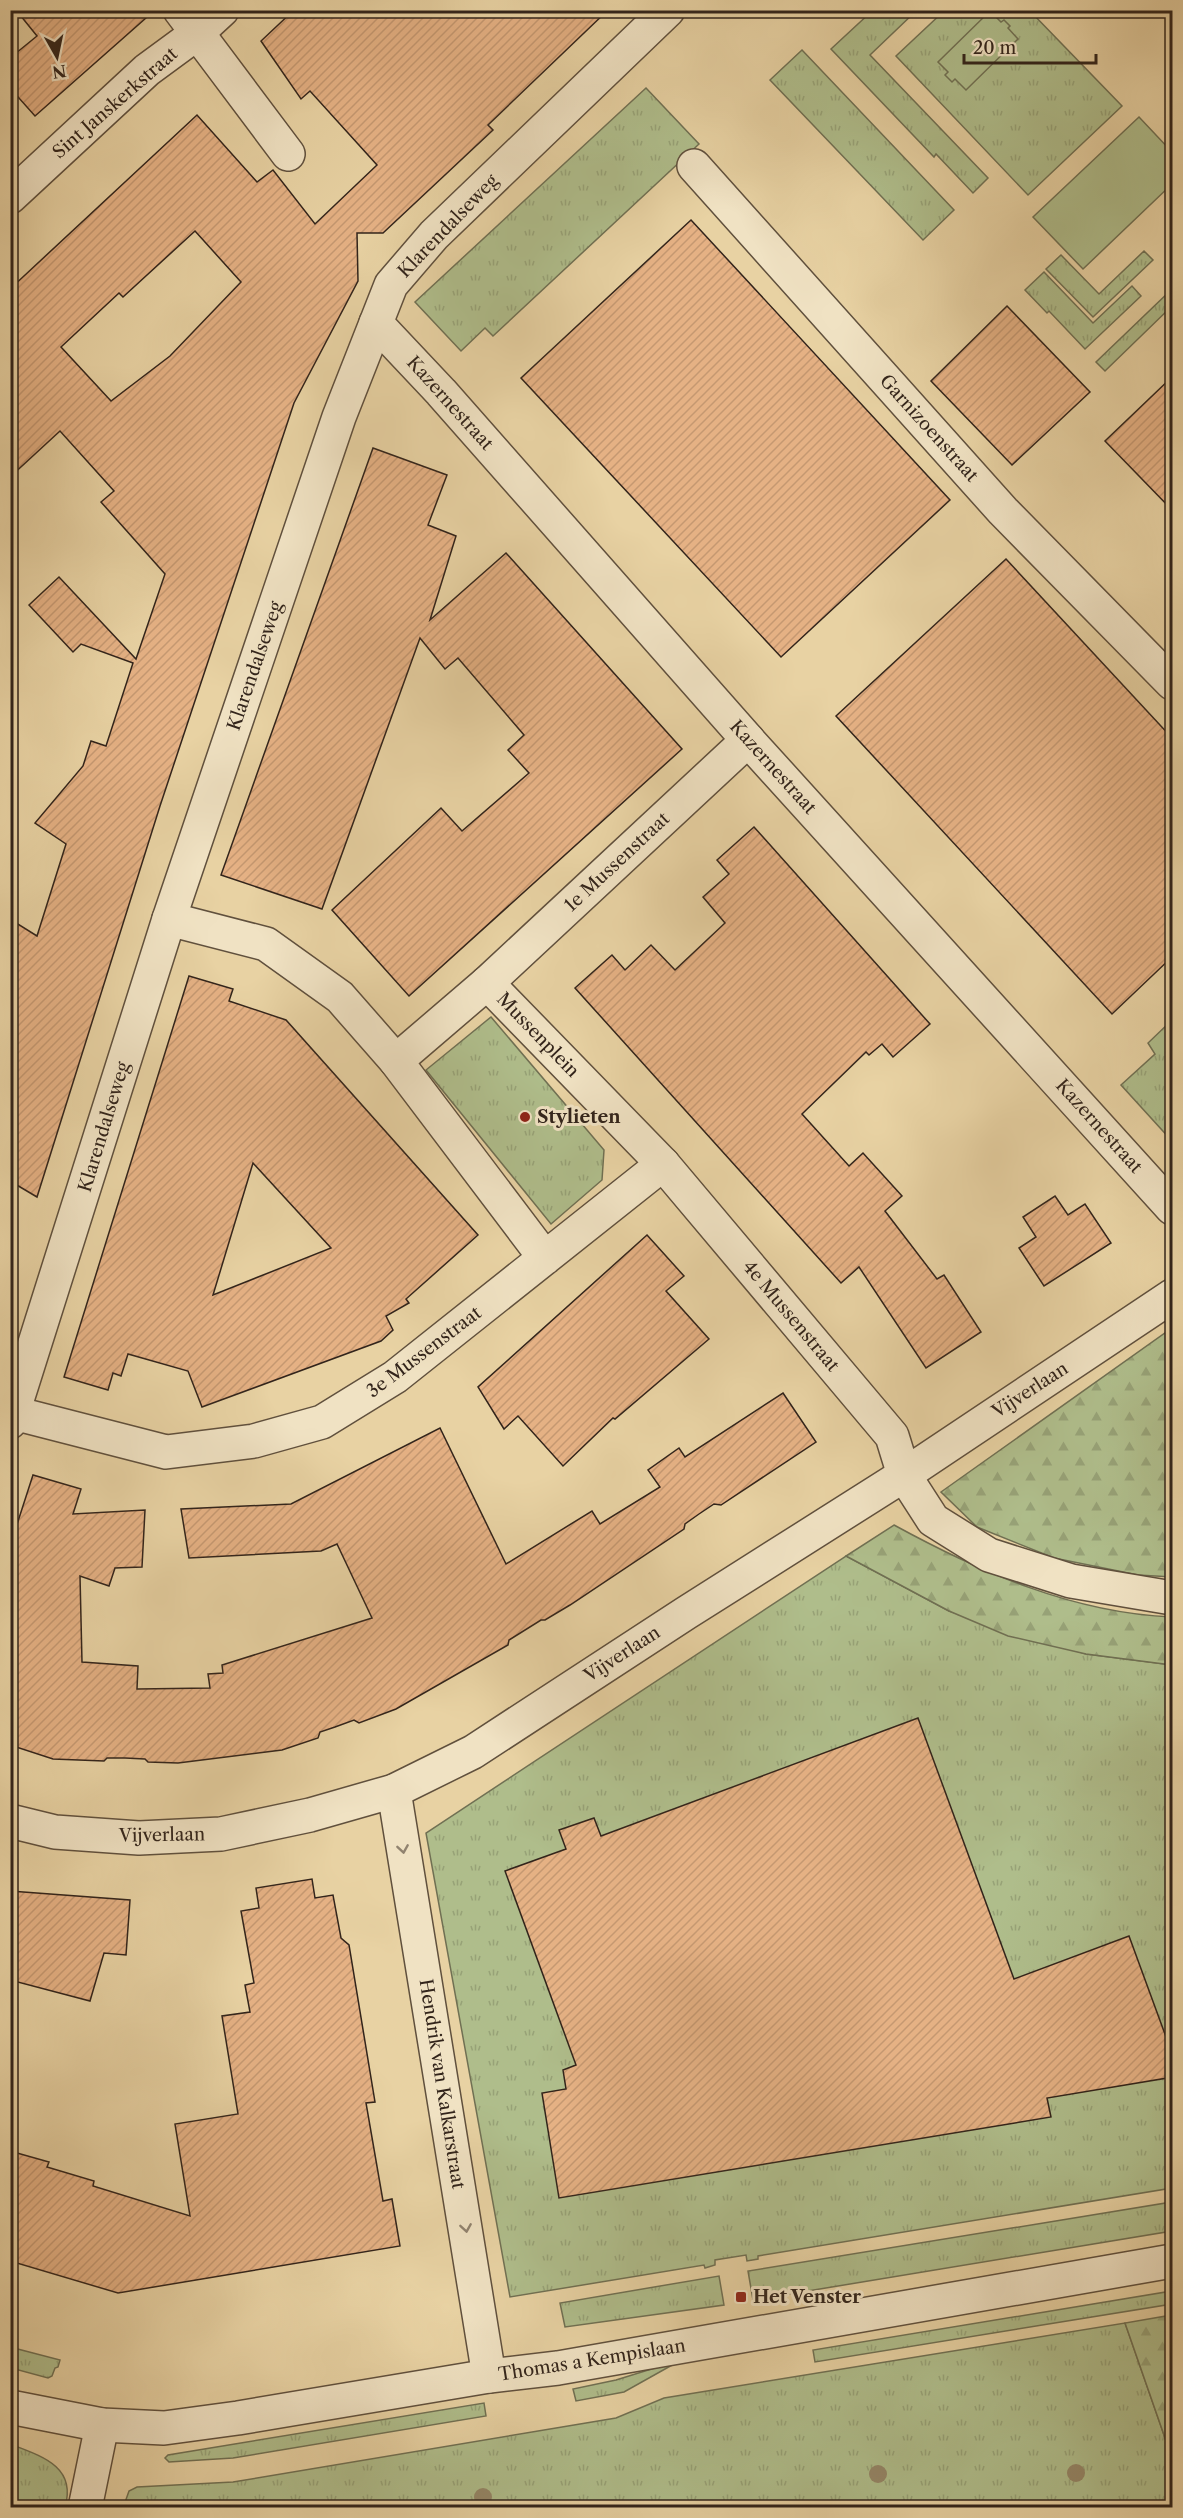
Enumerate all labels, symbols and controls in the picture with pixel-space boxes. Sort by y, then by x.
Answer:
north arrow [27,27,87,87]
scale bar [964,27,1096,65]
text: 20 m [973,37,1017,59]
street label: Sint Janskerkstraat [48,42,182,163]
text: N [51,61,68,83]
street label: Klarendalseweg [393,169,503,282]
street label: Kazernestraat [402,352,498,455]
street label: Garnizoenstraat [875,370,983,487]
street label: Klarendalseweg [223,598,288,733]
street label: Kazernestraat [725,716,821,819]
street label: 1e Mussenstraat [560,807,674,916]
street label: Mussenplein [492,988,584,1082]
street label: Klarendalseweg [74,1059,134,1195]
street label: Kazernestraat [1051,1075,1147,1178]
place label: Stylieten [537,1106,621,1128]
marker: Stylieten [518,1110,532,1124]
street label: 4e Mussenstraat [738,1256,844,1376]
street label: 3e Mussenstraat [362,1301,486,1402]
street label: Vijverlaan [987,1357,1072,1423]
street label: Vijverlaan [579,1621,664,1687]
street label: Vijverlaan [118,1823,205,1847]
one-way arrow [397,1845,409,1854]
street label: Hendrik van Kalkarstraat [415,1977,470,2191]
one-way arrow [459,2223,472,2233]
place label: Het Venster [753,2286,861,2308]
marker: Het Venster [734,2290,748,2304]
street label: Thomas a Kempislaan [497,2334,687,2386]

